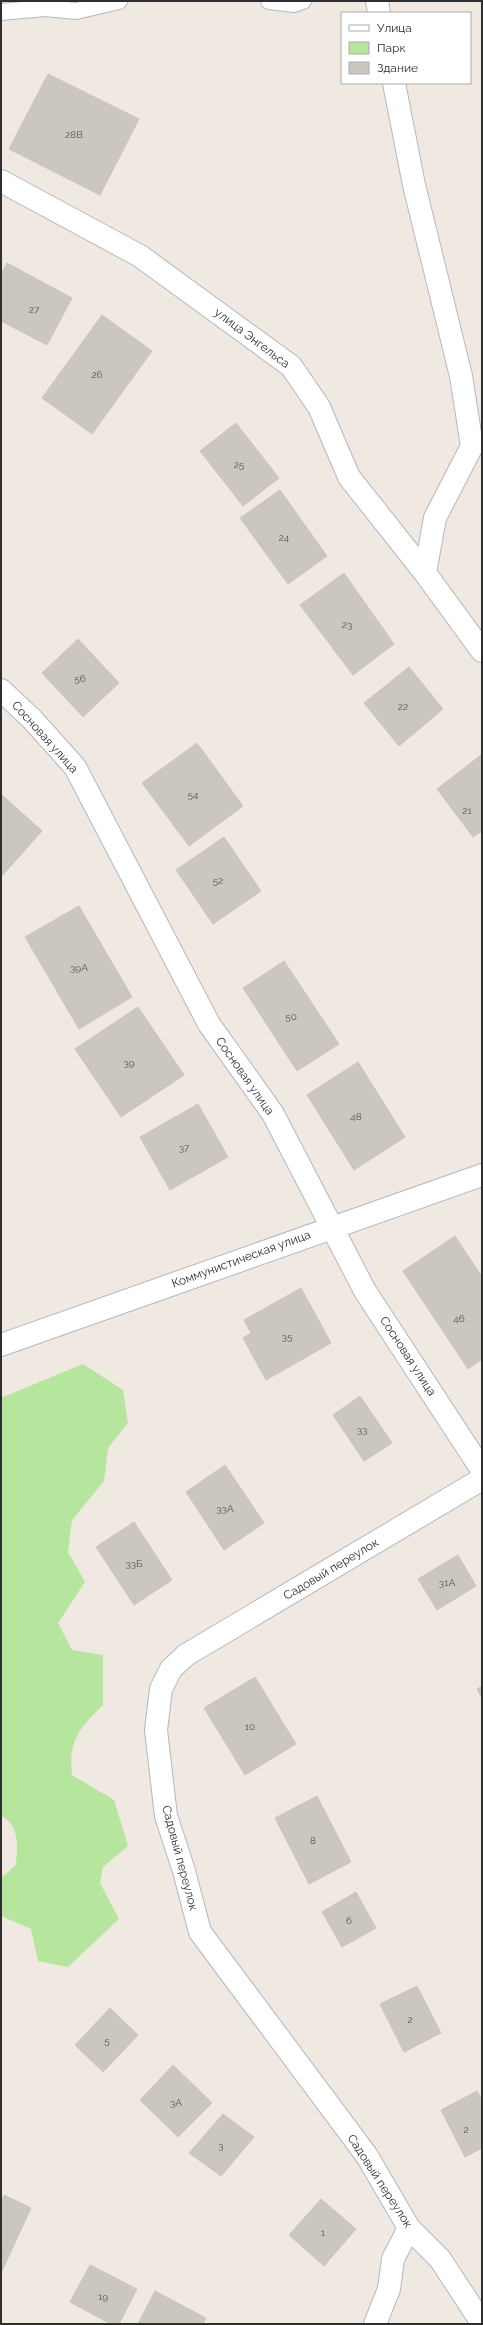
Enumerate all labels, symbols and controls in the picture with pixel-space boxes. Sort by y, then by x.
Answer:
legend [341,12,471,84]
text: Улица [377,21,412,35]
text: Парк [377,41,406,55]
text: Здание [377,61,418,75]
house number: 28В [65,129,83,140]
house number: 27 [29,304,40,315]
street label: улица Энгельса [212,305,292,371]
house number: 26 [91,369,103,380]
house number: 25 [234,459,245,470]
house number: 24 [279,532,290,543]
house number: 23 [342,619,352,630]
house number: 56 [74,673,86,684]
street label: Сосновая улица [9,698,81,776]
house number: 22 [398,701,408,712]
house number: 54 [188,789,199,800]
house number: 21 [462,805,472,816]
house number: 52 [213,875,223,886]
house number: 39А [70,962,88,973]
house number: 50 [285,1011,297,1022]
street label: Сосновая улица [213,1034,277,1118]
house number: 39 [123,1057,135,1068]
house number: 48 [350,1111,362,1122]
house number: 37 [179,1142,190,1153]
street label: Коммунистическая улица [170,1227,312,1291]
house number: 46 [453,1313,465,1324]
street label: Сосновая улица [377,1314,439,1398]
house number: 35 [282,1331,293,1342]
house number: 33 [357,1424,367,1435]
house number: 33А [216,1503,234,1514]
street label: Садовый переулок [281,1535,381,1603]
house number: 33Б [125,1558,143,1569]
house number: 31А [439,1577,455,1588]
house number: 10 [245,1721,255,1732]
street label: Садовый переулок [159,1804,201,1912]
house number: 8 [310,1835,316,1846]
house number: 6 [346,1915,352,1926]
house number: 2 [407,2014,413,2025]
house number: 5 [104,2035,110,2046]
house number: 3А [170,2097,182,2108]
house number: 2 [463,2124,469,2135]
street label: Садовый переулок [345,2132,415,2230]
house number: 3 [218,2140,224,2151]
house number: 1 [321,2227,326,2238]
house number: 19 [98,2291,108,2302]

